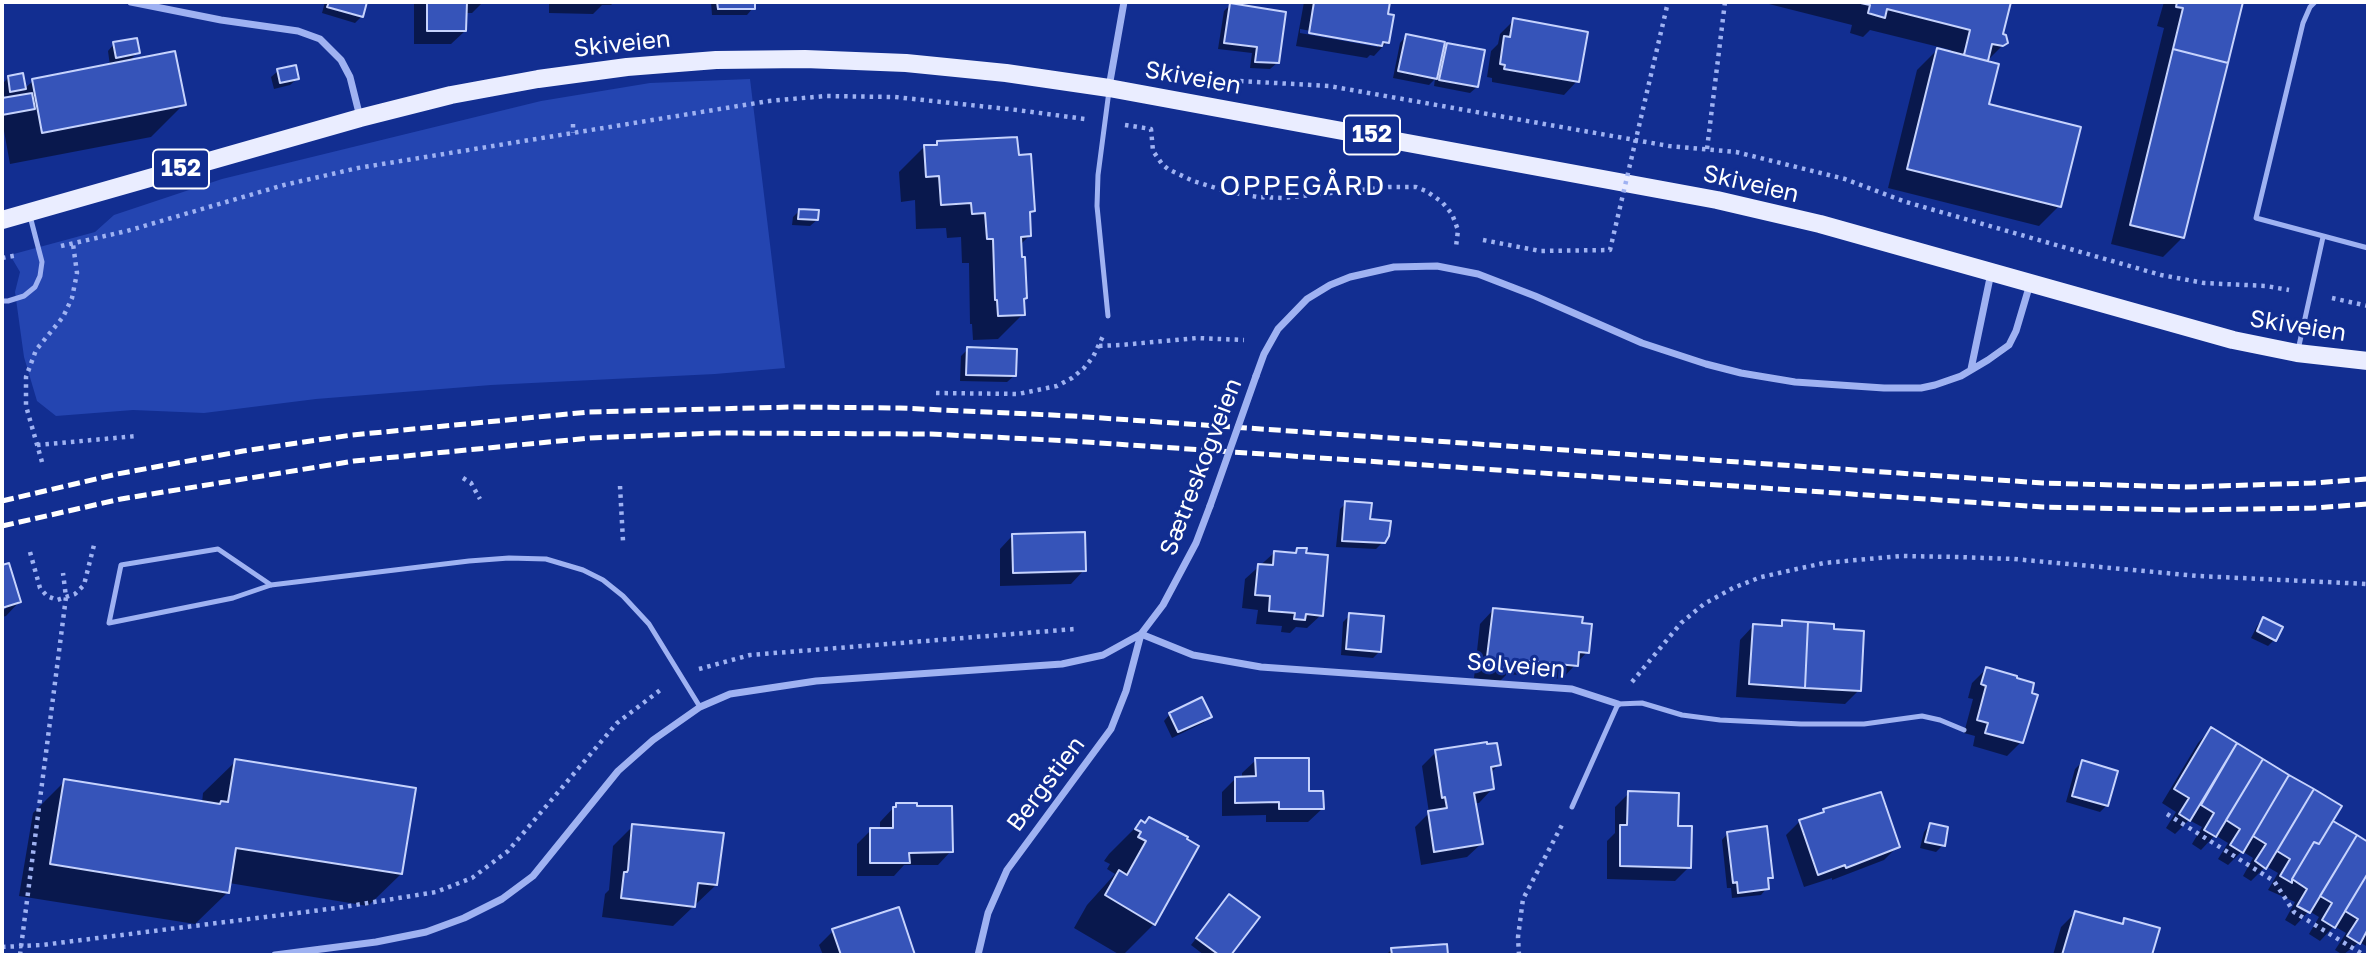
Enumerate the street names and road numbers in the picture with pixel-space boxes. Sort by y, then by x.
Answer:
street label: Skiveien [572,25,672,63]
street label: Skiveien [1143,55,1243,101]
road number: 152 [1344,116,1400,154]
road number: 152 [153,150,209,188]
street label: Skiveien [1700,159,1802,209]
street label: Skiveien [2248,304,2348,348]
street label: Sætreskogveien [1154,374,1248,560]
street label: Solveien [1465,647,1567,685]
street label: Bergstien [1001,731,1091,837]

